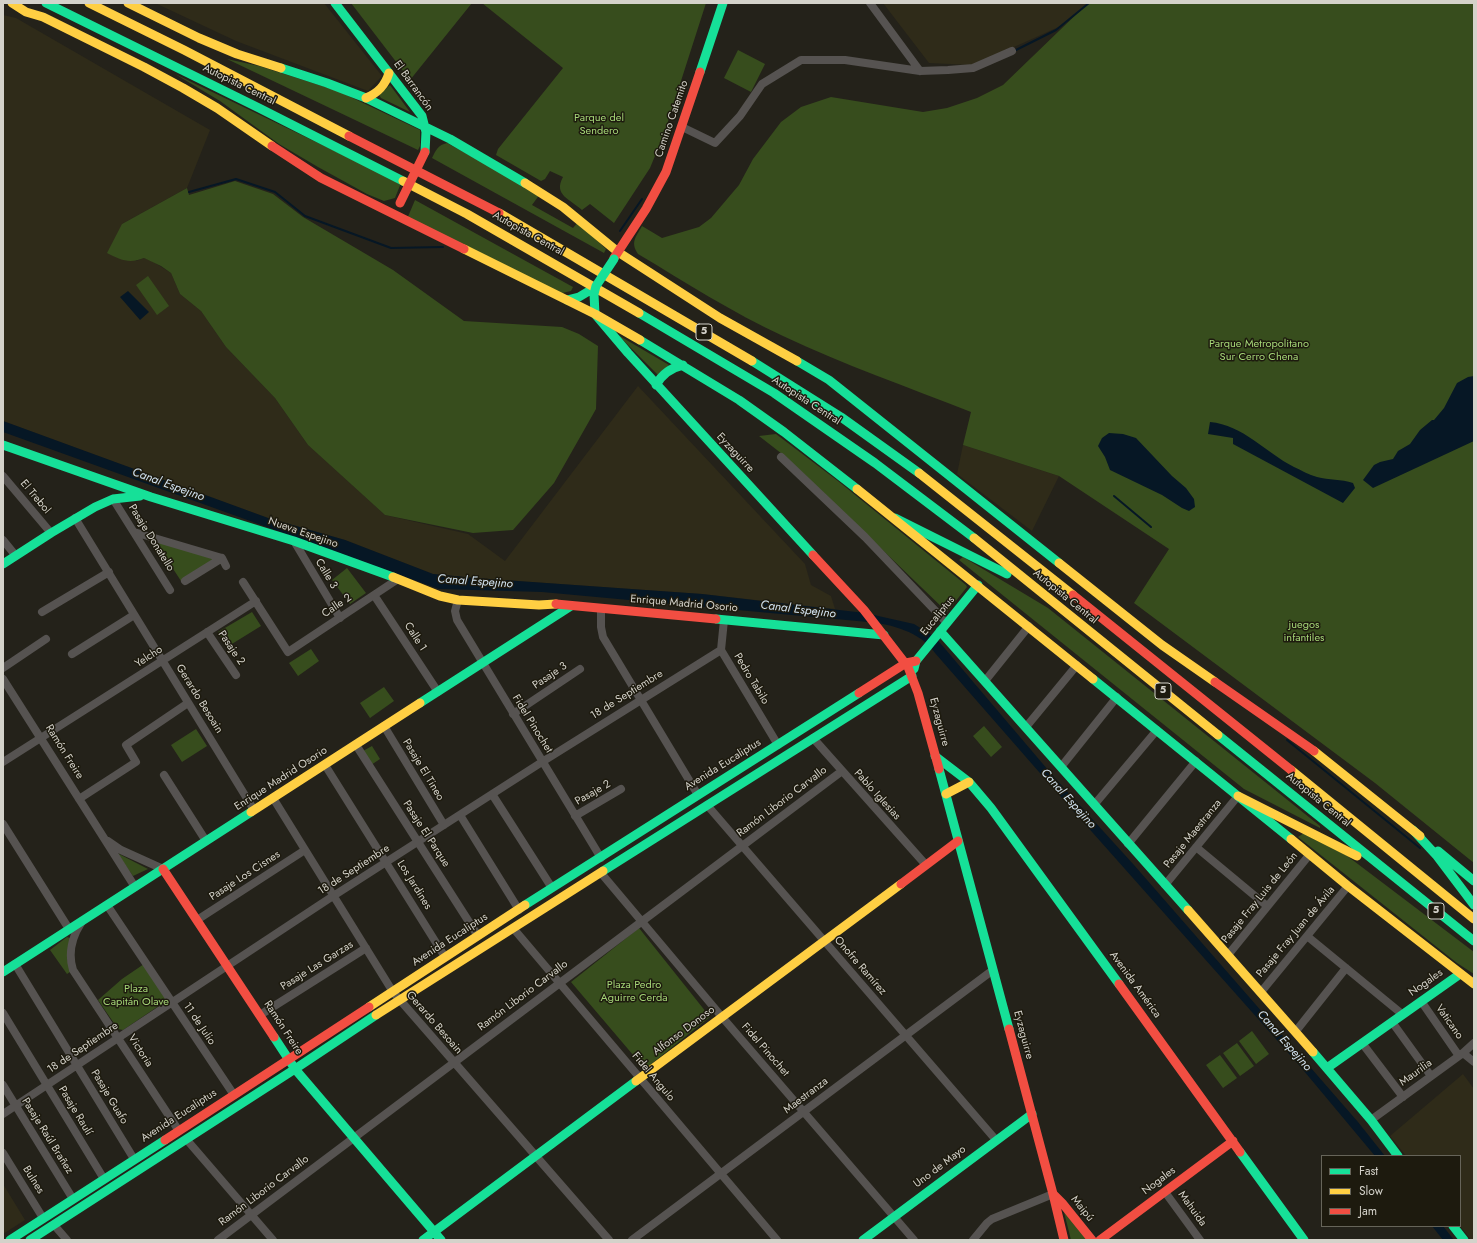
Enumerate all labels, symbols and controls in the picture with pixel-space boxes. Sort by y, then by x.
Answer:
street label: El Barrancón [390,58,436,114]
street label: Autopista Central [200,62,278,108]
street label: Camino Catemito [653,79,691,159]
park label: Parque del Sendero [574,111,624,137]
street label: Autopista Central [490,209,566,259]
road number: 5 [696,324,712,340]
park label: Parque Metropolitano Sur Cerro Chena [1209,337,1309,363]
street label: Autopista Central [769,374,843,428]
street label: Eyzaguirre [713,430,757,476]
water label: Canal Espejino [130,465,206,505]
street label: El Trebol [17,477,53,517]
street label: Pasaje Donatello [125,502,177,574]
street label: Nueva Espejino [266,515,340,551]
street label: Calle 3 [312,557,340,591]
street label: Autopista Central [1030,567,1100,627]
water label: Canal Espejino [437,572,513,592]
street label: Calle 2 [320,591,354,621]
street label: Enrique Madrid Osorio [630,593,738,615]
street label: Eucaliptus [918,594,958,638]
water label: Canal Espejino [760,598,836,622]
park label: juegos infantiles [1284,618,1324,644]
street label: Calle 1 [401,620,429,654]
street label: Pasaje 2 [215,628,247,668]
street label: Yelcho [133,643,165,671]
street label: Pedro Tabilo [731,651,771,707]
street label: Pasaje 3 [530,660,570,692]
street label: Gerardo Besoain [173,662,225,736]
street label: 18 de Septiembre [588,667,666,723]
road number: 5 [1155,683,1171,699]
street label: Fidel Pinochet [509,692,555,756]
street label: Eyzaguirre [926,696,952,748]
street label: Ramón Freire [42,722,86,782]
street label: Avenida Eucaliptus [682,736,764,794]
street label: Pasaje El Tineo [399,737,447,803]
street label: Enrique Madrid Osorio [232,744,330,814]
street label: Ramón Liborio Carvallo [734,764,830,840]
water label: Canal Espejino [1037,766,1099,832]
street label: Pablo Iglesias [851,767,903,823]
street label: Autopista Central [1283,770,1353,830]
street label: Pasaje 2 [573,778,613,808]
street label: Pasaje Maestranza [1161,797,1225,871]
street label: Pasaje El Parque [400,798,452,870]
street label: 18 de Septiembre [316,842,392,898]
street label: Pasaje Los Cisnes [207,848,283,904]
street label: Pasaje Fray Luis de León [1219,850,1301,946]
street label: Los Jardines [394,858,434,912]
street label: Pasaje Fray Juan de Ávila [1254,884,1338,980]
road number: 5 [1428,903,1444,919]
street label: Avenida Eucaliptus [410,911,490,969]
street label: Onofre Ramírez [831,934,889,998]
street label: Pasaje Las Garzas [278,938,356,994]
street label: Avenida América [1106,949,1164,1021]
street label: Ramón Liborio Carvallo [475,958,571,1034]
street label: Nogales [1406,966,1446,1000]
park label: Plaza Pedro Aguirre Cerda [600,978,668,1004]
park label: Plaza Capitán Olave [103,982,169,1008]
street label: Gerardo Besoain [403,989,465,1057]
street label: Ramón Freire [261,998,305,1058]
street label: 11 de Julio [180,1000,218,1048]
street label: Vaticano [1432,1002,1466,1042]
street label: Alfonso Donoso [650,1003,718,1059]
water label: Canal Espejino [1254,1008,1314,1074]
street label: Eyzaguirre [1010,1009,1036,1061]
street label: 18 de Septiembre [45,1019,121,1077]
street label: Fidel Pinochet [738,1021,792,1079]
street label: Victoria [125,1032,155,1070]
street label: Fidel Angulo [629,1050,677,1104]
street label: Maurilia [1397,1057,1435,1089]
street label: Pasaje Guafo [88,1067,130,1127]
street label: Maestranza [781,1075,831,1117]
street label: Pasaje Raulí [55,1084,95,1138]
street label: Avenida Eucaliptus [139,1087,219,1145]
street label: Pasaje Raúl Brañez [18,1096,76,1176]
street label: Uno de Mayo [911,1143,969,1191]
street label: Ramón Liborio Carvallo [216,1153,312,1229]
legend [1321,1155,1461,1227]
text: Fast [1359,1162,1378,1180]
street label: Bulnes [19,1164,47,1196]
street label: Nogales [1140,1164,1178,1198]
text: Slow [1359,1182,1383,1200]
street label: Mahuida [1175,1189,1209,1229]
street label: Maipú [1068,1194,1096,1224]
text: Jam [1359,1202,1377,1220]

